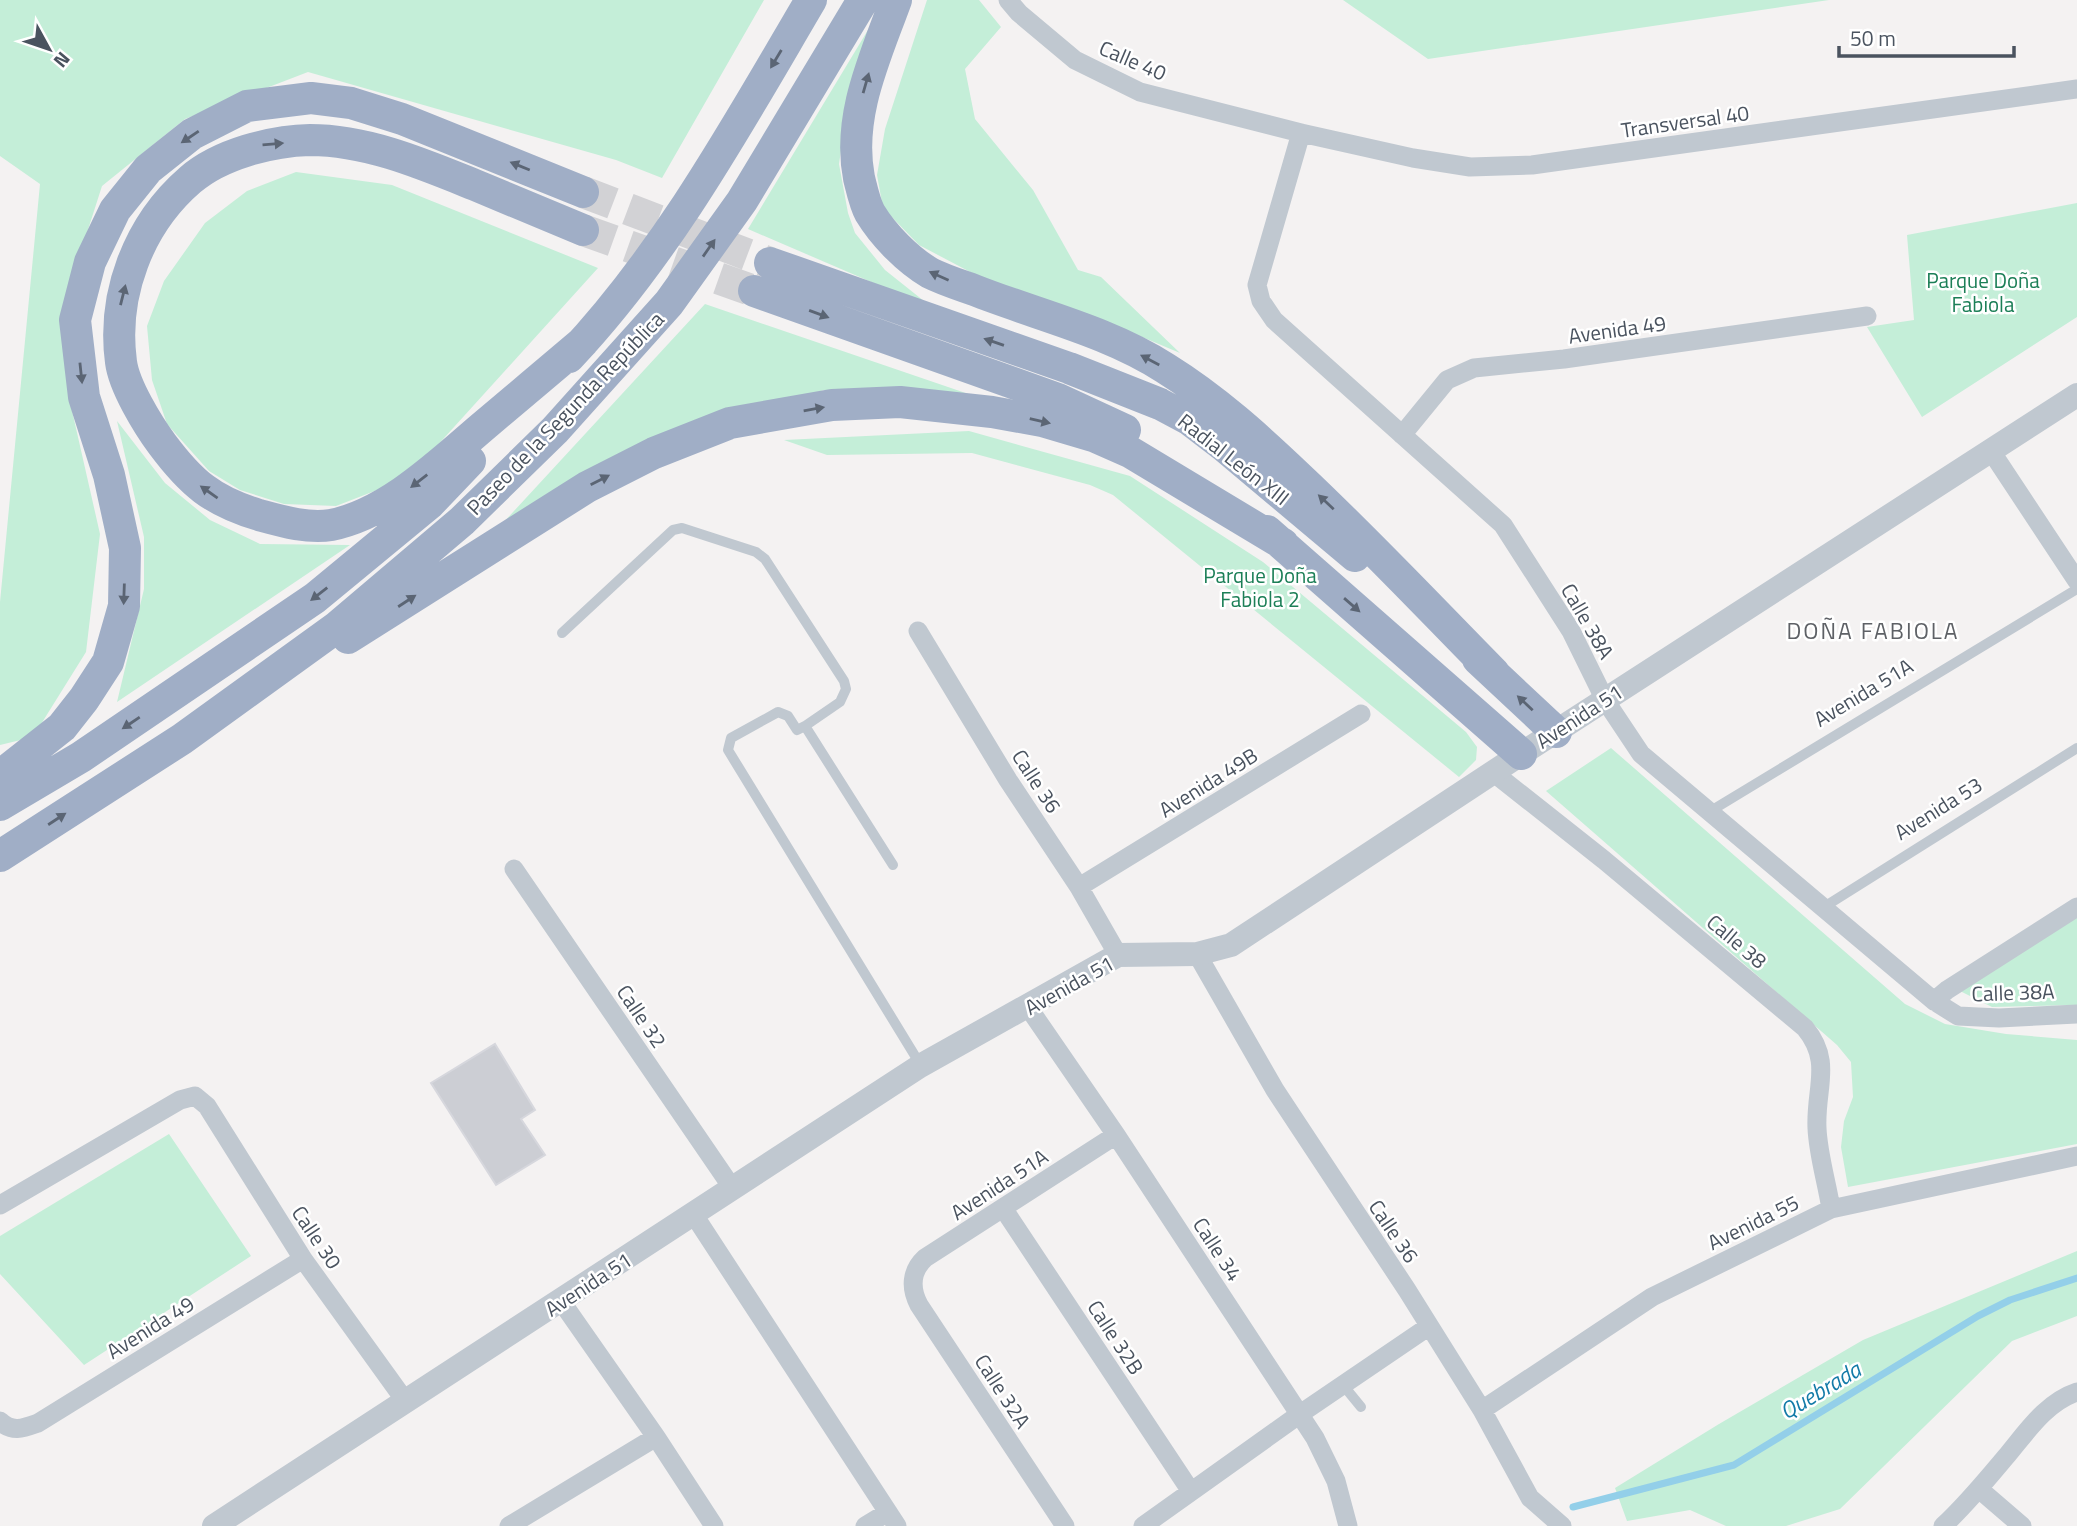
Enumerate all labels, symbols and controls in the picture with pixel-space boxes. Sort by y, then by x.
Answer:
north arrow [14,14,84,84]
scale bar [1839,14,2014,58]
text: 50 m [1850,22,1896,54]
street label: Calle 40 [1094,32,1172,88]
text: N [47,46,78,75]
one-way arrow [770,49,783,68]
one-way arrow [862,73,872,94]
street label: Transversal 40 [1619,96,1751,146]
one-way arrow [181,130,199,144]
one-way arrow [262,138,284,149]
one-way arrow [509,161,530,172]
one-way arrow [701,239,715,257]
park label: Parque Doña Fabiola [1926,264,2040,320]
one-way arrow [929,270,949,282]
one-way arrow [118,284,129,306]
street label: Paseo de la Segunda República [459,304,671,522]
street label: Avenida 49 [1566,306,1668,352]
one-way arrow [808,309,829,320]
one-way arrow [983,336,1004,347]
one-way arrow [1140,354,1160,365]
one-way arrow [76,362,87,384]
one-way arrow [803,403,825,414]
street label: Radial León XIII [1171,405,1297,513]
one-way arrow [1029,416,1051,427]
one-way arrow [410,473,428,488]
one-way arrow [590,474,610,486]
one-way arrow [200,485,218,499]
one-way arrow [1318,495,1335,511]
park label: Parque Doña Fabiola 2 [1203,559,1317,615]
street label: Calle 38A [1553,577,1623,665]
one-way arrow [118,584,129,606]
one-way arrow [310,587,328,602]
one-way arrow [398,594,417,607]
one-way arrow [1344,597,1361,612]
district label: DOÑA FABIOLA [1786,613,1960,648]
street label: Avenida 51A [1807,650,1919,734]
street label: Avenida 51 [1529,676,1629,756]
one-way arrow [1517,695,1534,711]
one-way arrow [122,716,140,730]
street label: Avenida 49B [1152,739,1264,825]
street label: Calle 36 [1004,743,1070,819]
street label: Avenida 53 [1888,768,1988,848]
one-way arrow [48,813,67,826]
street label: Calle 38 [1700,906,1774,976]
street label: Avenida 51 [1018,947,1120,1023]
street label: Calle 38A [1971,975,2055,1009]
street label: Calle 32 [609,978,675,1054]
street label: Avenida 51A [944,1140,1055,1228]
street label: Avenida 55 [1702,1186,1804,1258]
street label: Calle 36 [1361,1193,1427,1269]
street label: Calle 30 [284,1199,350,1275]
street label: Calle 34 [1185,1211,1251,1287]
street label: Avenida 51 [538,1244,638,1324]
street label: Avenida 49 [100,1287,200,1367]
street label: Calle 32B [1080,1293,1152,1381]
street label: Calle 32A [967,1348,1039,1435]
water label: Quebrada [1773,1351,1869,1428]

